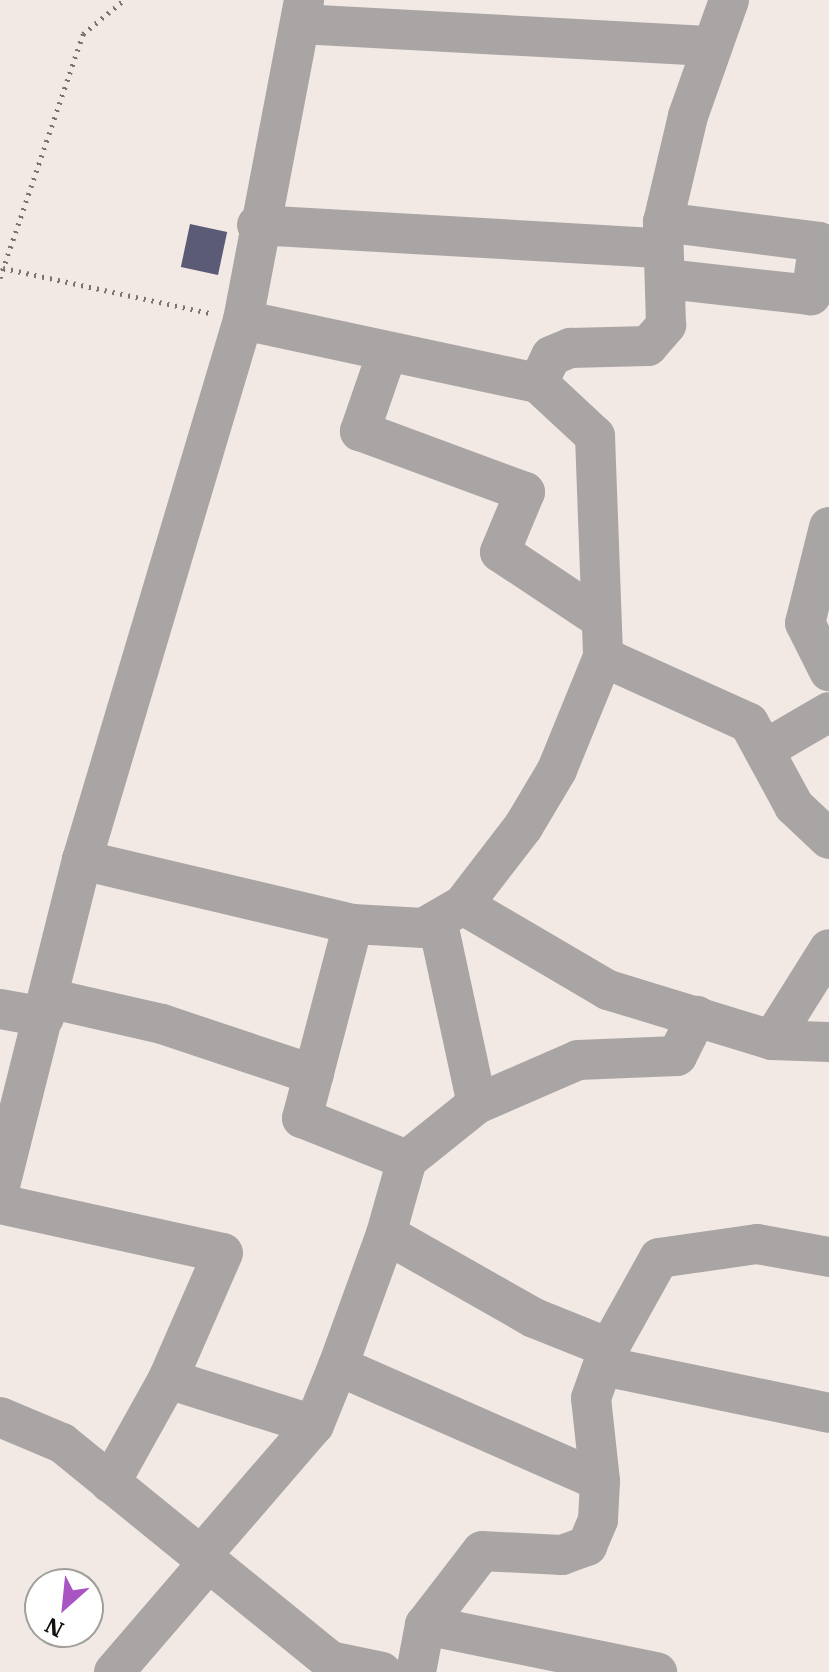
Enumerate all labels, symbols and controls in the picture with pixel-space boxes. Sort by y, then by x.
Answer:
north arrow [24,1568,104,1648]
text: N [39,1611,68,1645]

